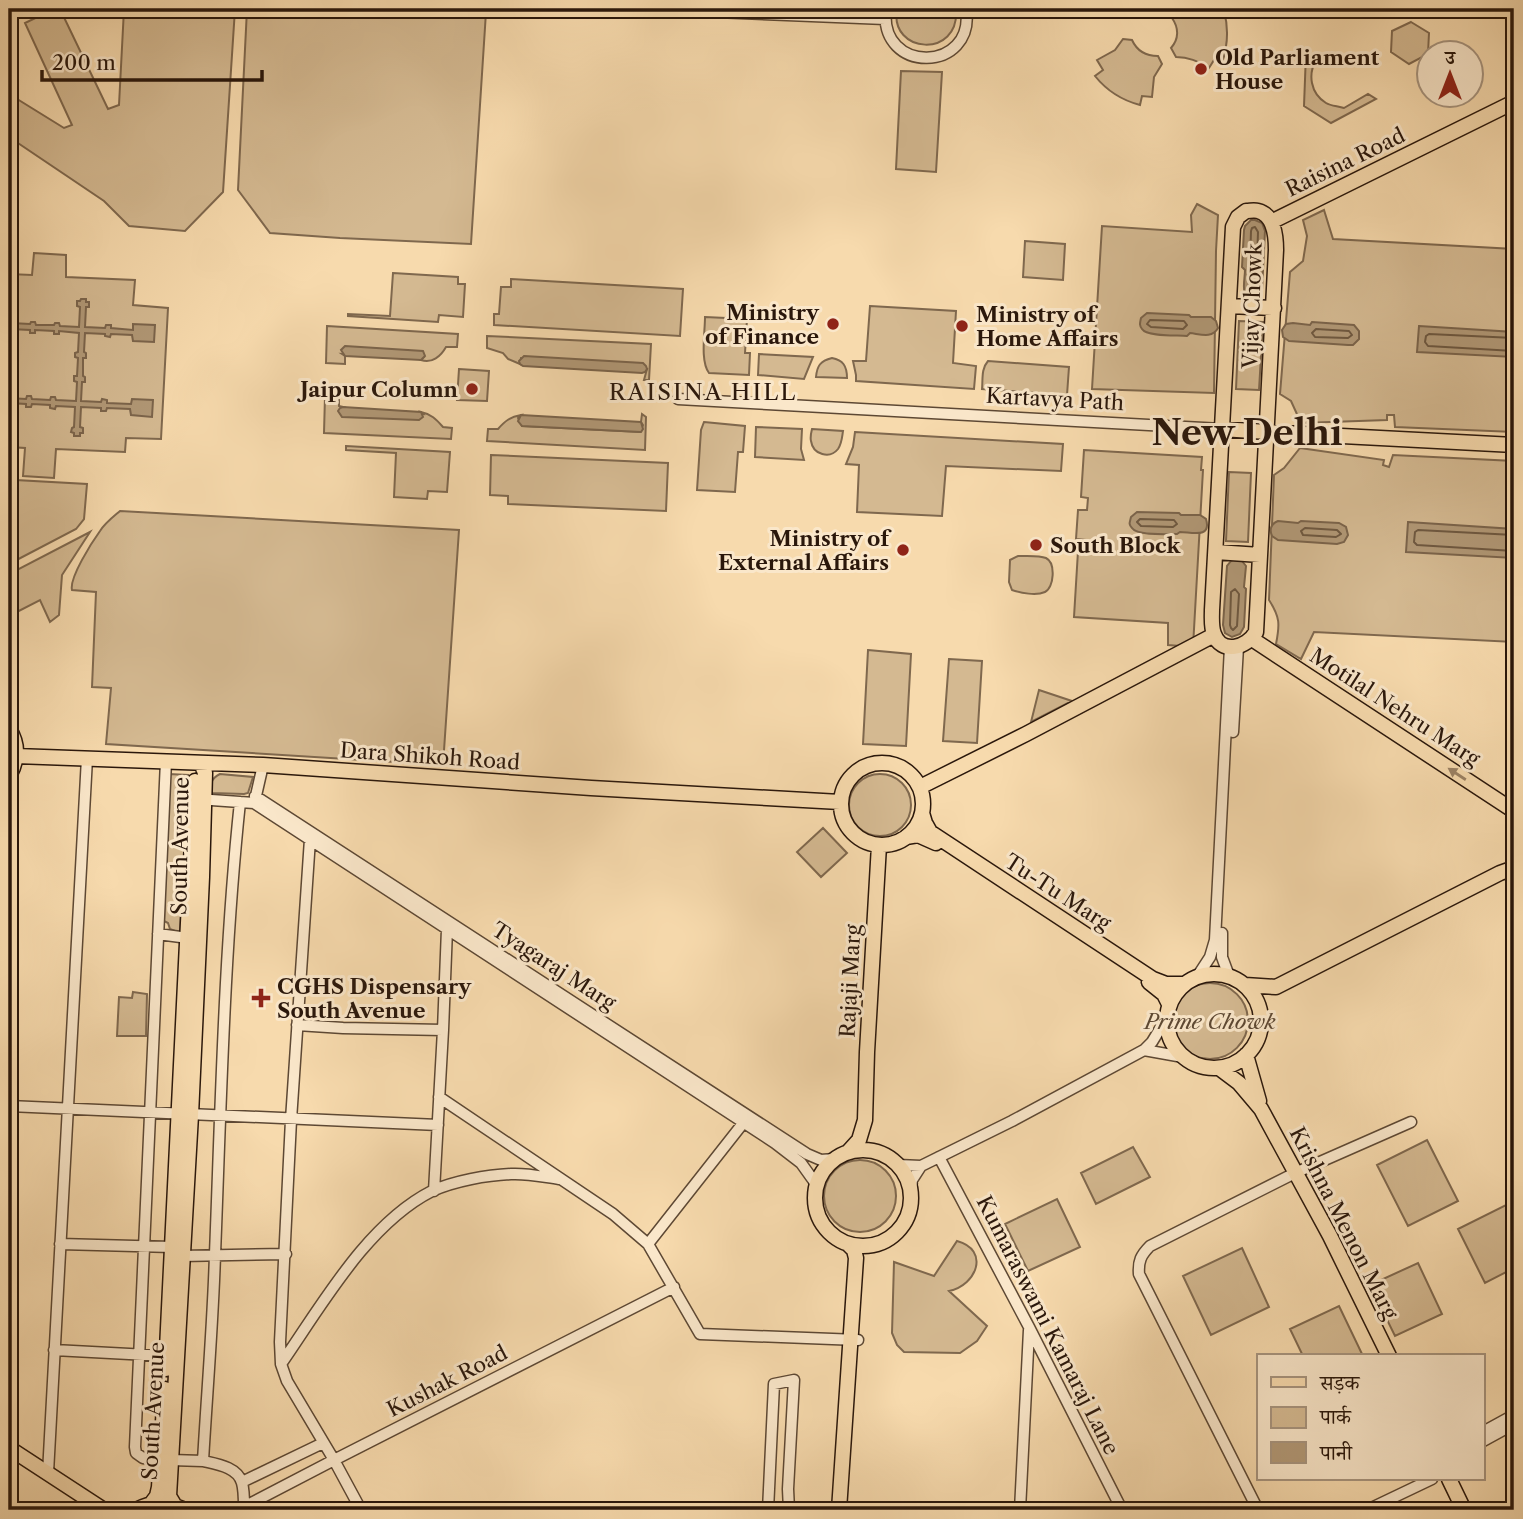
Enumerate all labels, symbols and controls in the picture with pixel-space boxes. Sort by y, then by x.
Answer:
scale bar [42,38,262,82]
north arrow [1414,38,1484,108]
place label: Old Parliament House [1215,45,1380,94]
text: उ [1443,46,1456,69]
text: 200 m [52,50,116,75]
marker: Old Parliament House [1193,61,1209,77]
street label: Raisina Road [1281,122,1409,202]
street label: Vijay Chowk [1237,242,1267,370]
place label: Ministry of Finance [705,300,820,349]
place label: Ministry of Home Affairs [976,302,1119,351]
marker: Ministry of Finance [825,316,841,332]
marker: Ministry of Home Affairs [954,318,970,334]
place label: Jaipur Column [296,377,459,402]
district label: RAISINA HILL [609,378,797,406]
marker: Jaipur Column [464,381,480,397]
street label: Kartavya Path [985,383,1125,415]
district label: New Delhi [1151,411,1343,454]
place label: Ministry of External Affairs [718,526,892,575]
place label: South Block [1050,533,1182,558]
marker: South Block [1028,537,1044,553]
marker: Ministry of External Affairs [895,542,911,558]
street label: Motilal Nehru Marg [1305,643,1485,772]
street label: Dara Shikoh Road [339,737,521,775]
one-way arrow [1447,767,1467,780]
street label: South Avenue [166,777,194,915]
street label: Tu-Tu Marg [1000,848,1116,936]
street label: Tyagaraj Marg [487,917,621,1016]
street label: Rajaji Marg [835,923,865,1038]
place label: CGHS Dispensary South Avenue [277,974,472,1023]
marker: CGHS Dispensary South Avenue [251,988,271,1008]
park label: Prime Chowk [1142,1009,1276,1034]
street label: Krishna Menon Marg [1285,1123,1404,1324]
street label: Kumaraswami Kamaraj Lane [972,1191,1124,1459]
street label: Kushak Road [383,1340,512,1422]
street label: South Avenue [137,1341,169,1481]
legend [1257,1354,1484,1480]
text: सड़क [1319,1370,1360,1395]
text: पार्क [1319,1404,1352,1429]
text: पानी [1319,1440,1353,1465]

